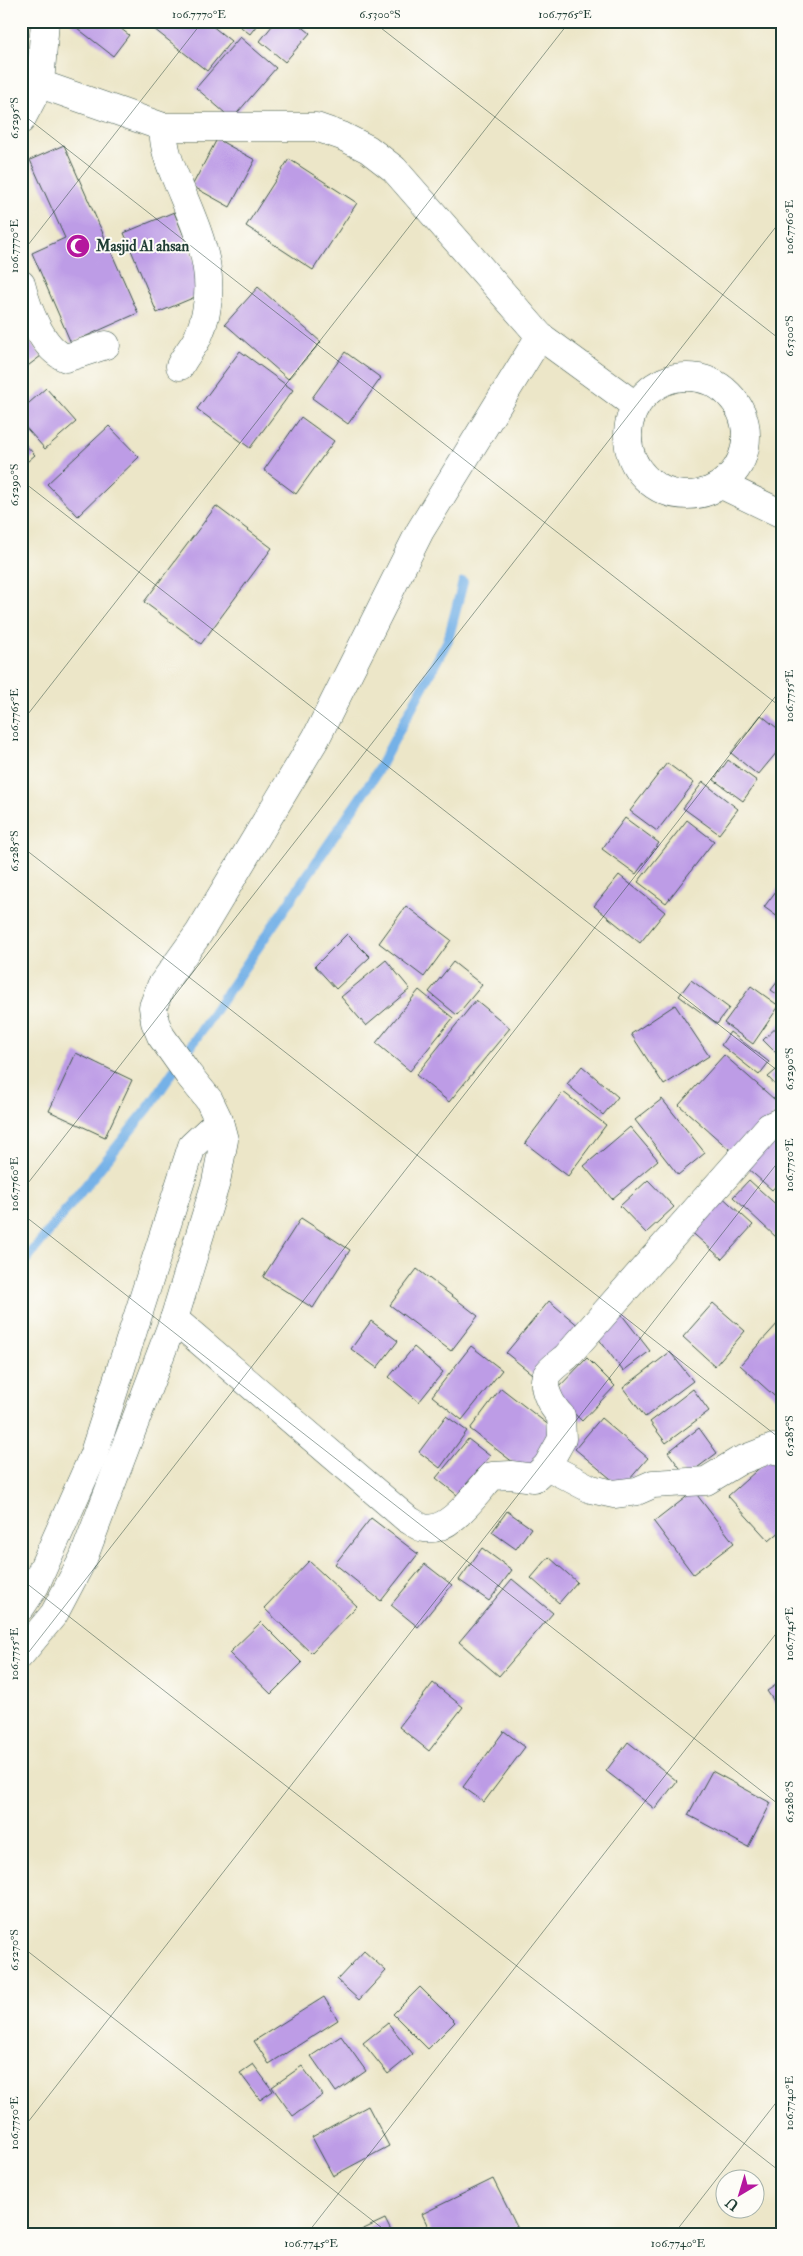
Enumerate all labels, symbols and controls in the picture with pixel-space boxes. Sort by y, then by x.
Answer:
text: 106.7770°E [172,7,226,22]
text: 6.5300°S [359,7,401,22]
text: 106.7765°E [538,7,592,22]
text: 6.5295°S [7,97,22,139]
text: 106.7760°E [782,199,797,254]
text: 106.7770°E [7,219,22,273]
mosque icon: Masjid Al ahsan [65,233,91,259]
place label: Masjid Al ahsan [95,237,190,256]
text: 6.5300°S [782,315,797,357]
text: 6.5290°S [7,464,22,506]
text: 106.7755°E [782,669,797,722]
text: 106.7765°E [7,688,22,742]
text: 6.5285°S [7,830,22,872]
text: 6.5290°S [782,1048,797,1090]
text: 106.7750°E [782,1138,797,1192]
text: 106.7760°E [7,1156,22,1211]
text: 6.5285°S [782,1415,797,1457]
text: 106.7745°E [782,1607,797,1661]
text: 106.7755°E [7,1627,22,1680]
text: 6.5280°S [782,1781,797,1823]
text: 6.5270°S [7,1929,22,1971]
text: 106.7740°E [782,2075,797,2130]
text: 106.7750°E [7,2096,22,2150]
north arrow [716,2168,766,2218]
text: U [722,2193,742,2214]
text: 106.7745°E [284,2236,338,2251]
text: 106.7740°E [651,2236,706,2251]

